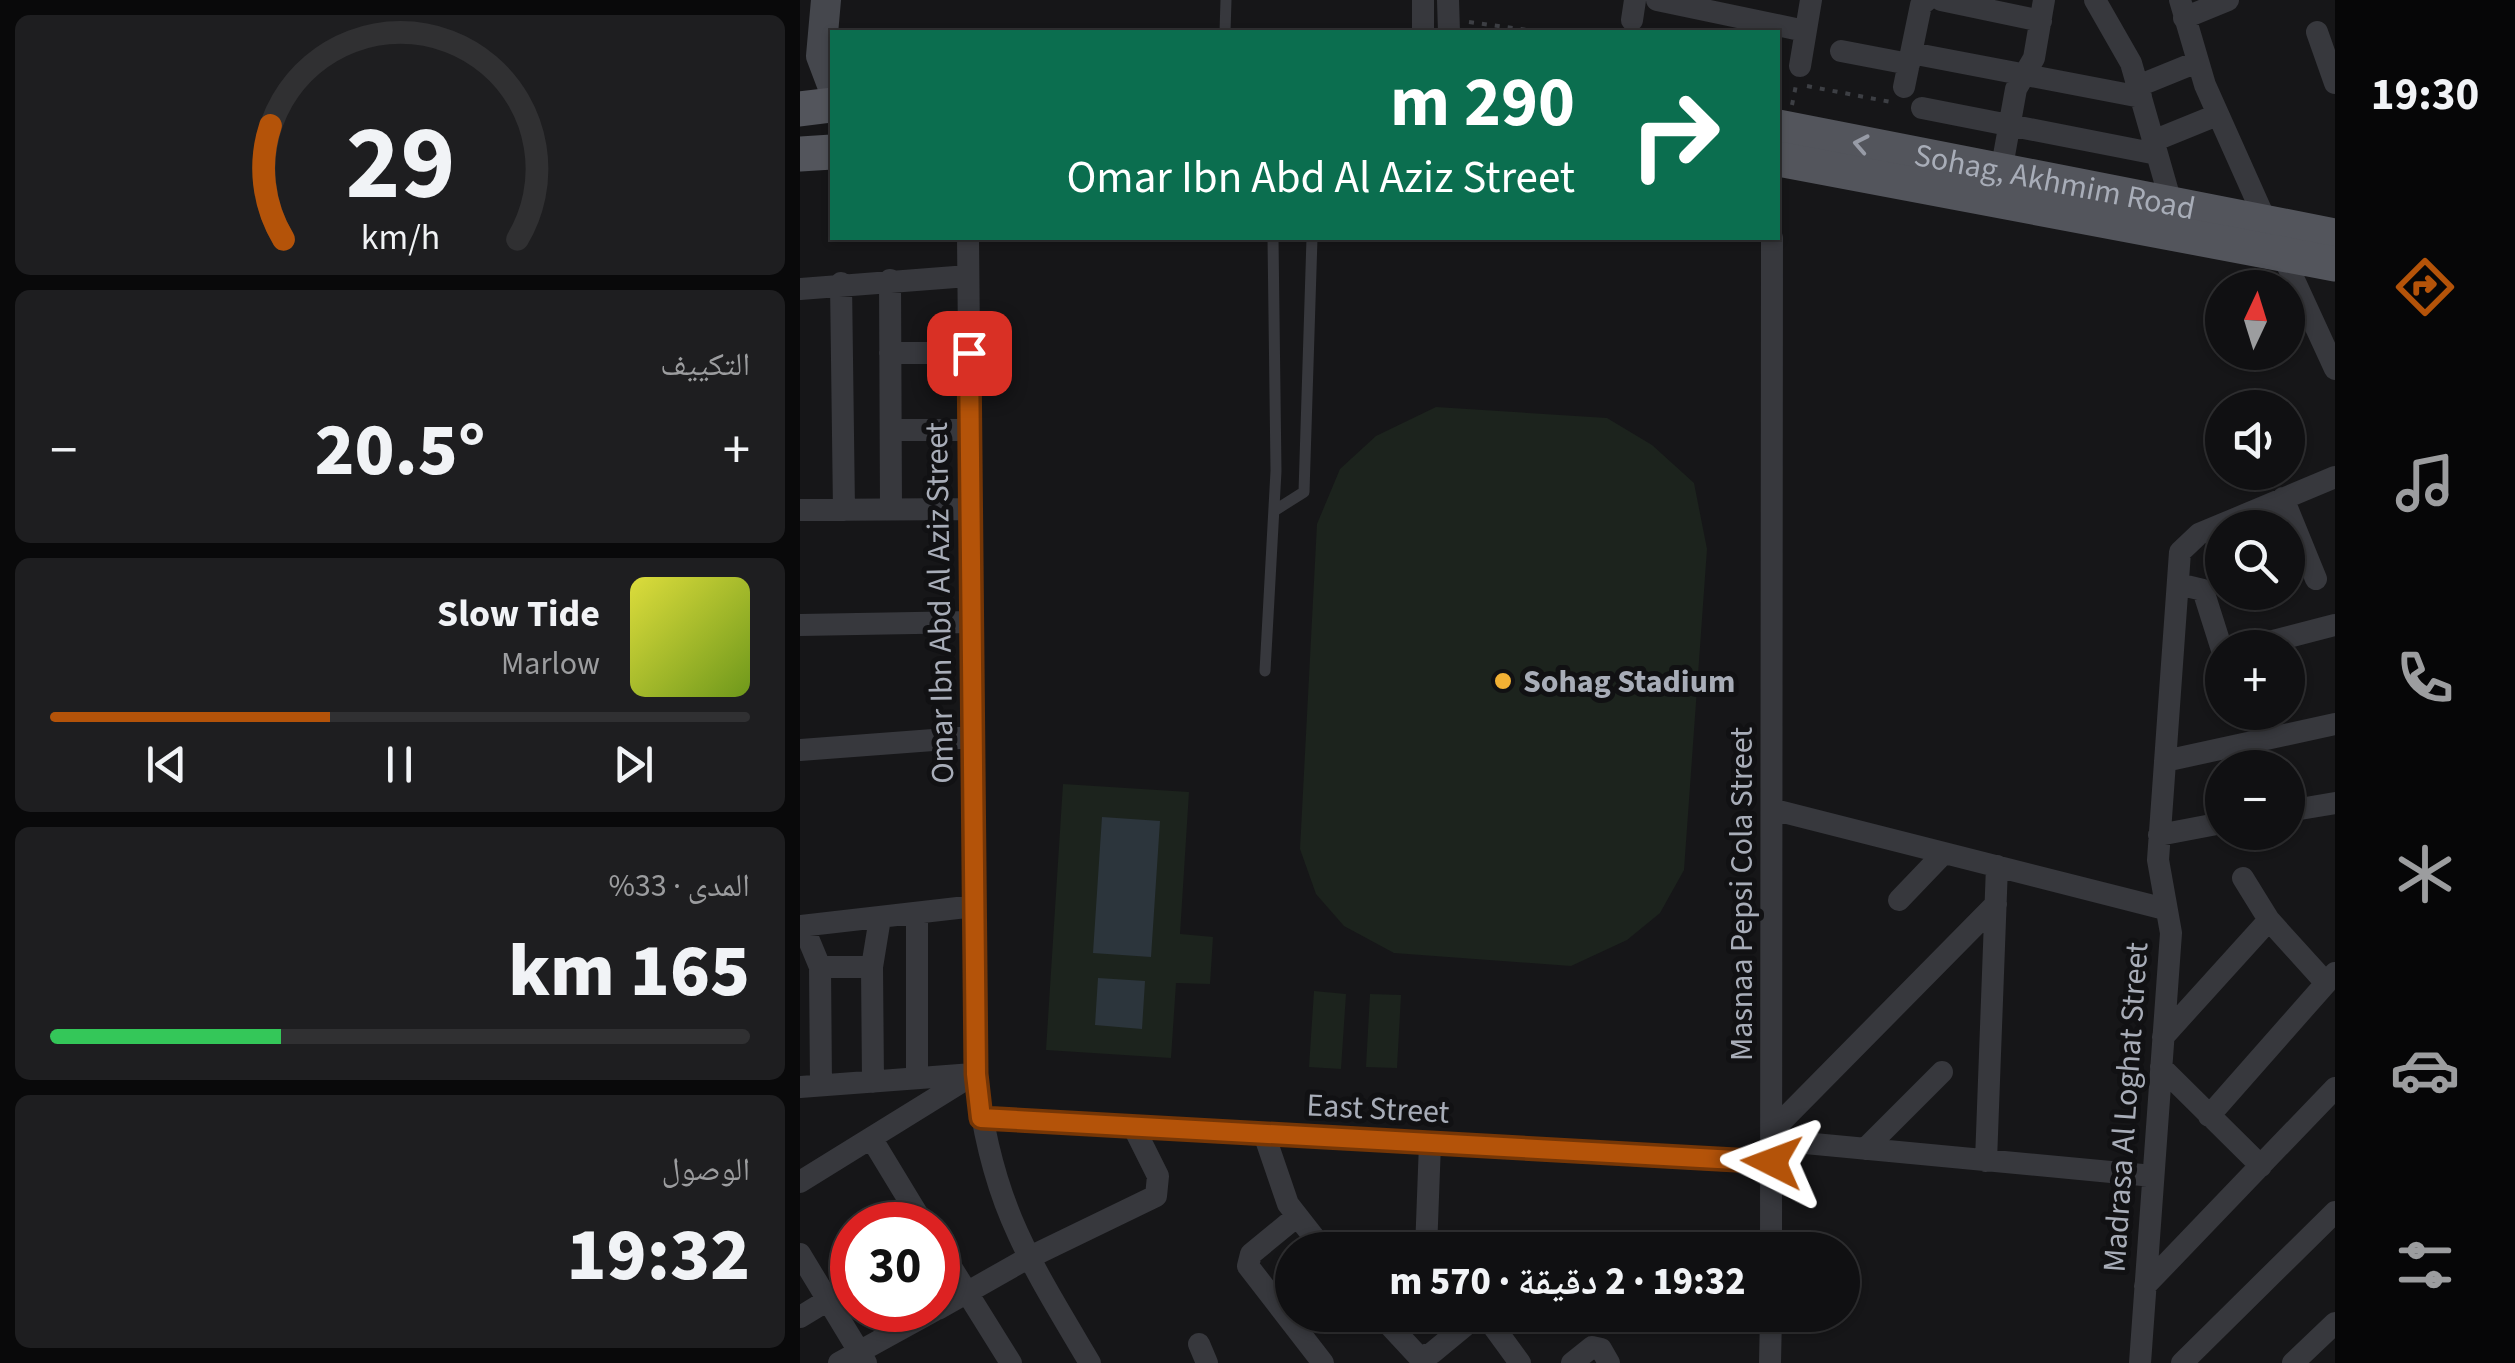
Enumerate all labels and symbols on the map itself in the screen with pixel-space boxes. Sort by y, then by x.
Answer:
street label: Sohag, Akhmim Road [1910,132,2199,232]
one-way arrow [1853,135,1870,156]
north arrow [2205,270,2305,370]
pin [927,311,1012,396]
street label: Omar Ibn Abd Al Aziz Street [914,422,966,784]
place label: Sohag Stadium [1523,659,1735,705]
marker: Sohag Stadium [1492,670,1514,692]
street label: Masnaa Pepsi Cola Street [1719,727,1765,1061]
street label: Madrasa Al Loghat Street [2092,940,2160,1274]
street label: East Street [1305,1082,1451,1136]
position arrow [1720,1110,1824,1214]
speed limit sign: 30 [830,1202,960,1332]

